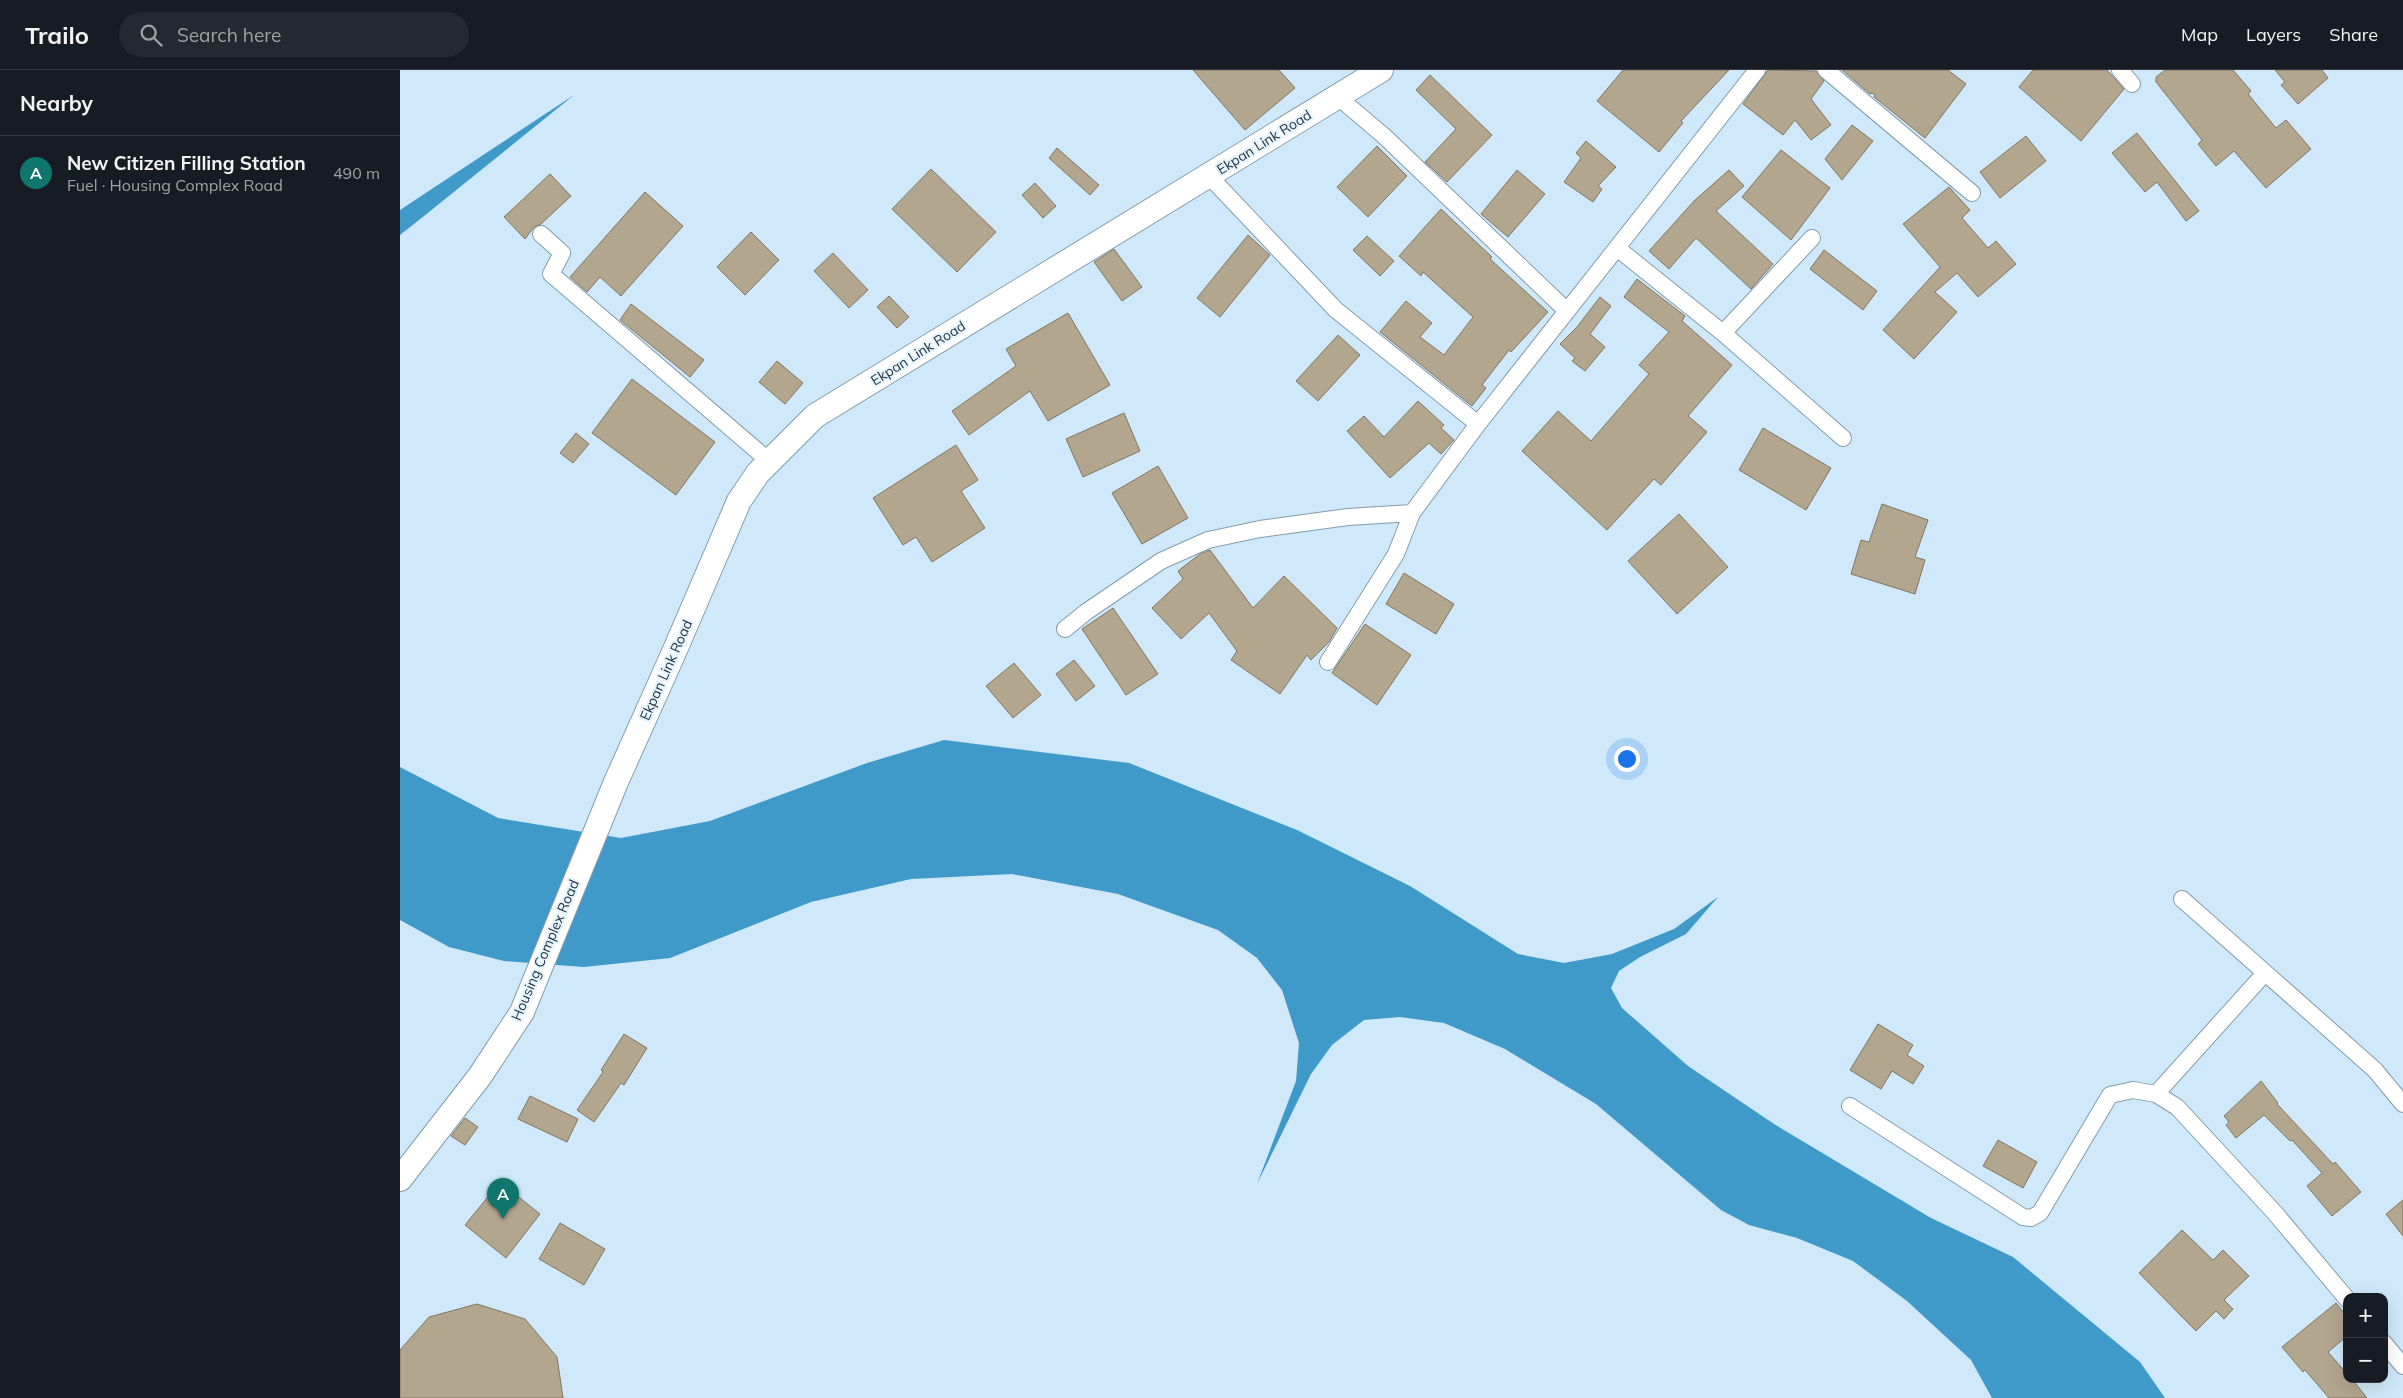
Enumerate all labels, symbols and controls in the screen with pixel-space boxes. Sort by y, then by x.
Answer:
search box [119,12,469,57]
text: Trailo [25,20,89,50]
icon: search [137,21,165,49]
text: Search here [177,23,281,47]
text: Map [2181,23,2218,46]
text: Layers [2246,23,2301,46]
text: Share [2329,23,2378,46]
text: Nearby [20,90,93,116]
street label: Ekpan Link Road [1213,106,1315,178]
text: New Citizen Filling Station [67,151,306,175]
text: A [30,163,42,183]
text: 490 m [333,163,380,183]
text: Fuel · Housing Complex Road [67,175,283,195]
street label: Ekpan Link Road [867,317,969,389]
street label: Ekpan Link Road [636,617,696,723]
your location [1614,746,1640,772]
street label: Housing Complex Road [507,877,583,1023]
pin: A [487,1178,519,1219]
map controls [2343,1293,2388,1383]
button: + [2343,1293,2388,1338]
button: − [2343,1338,2388,1383]

